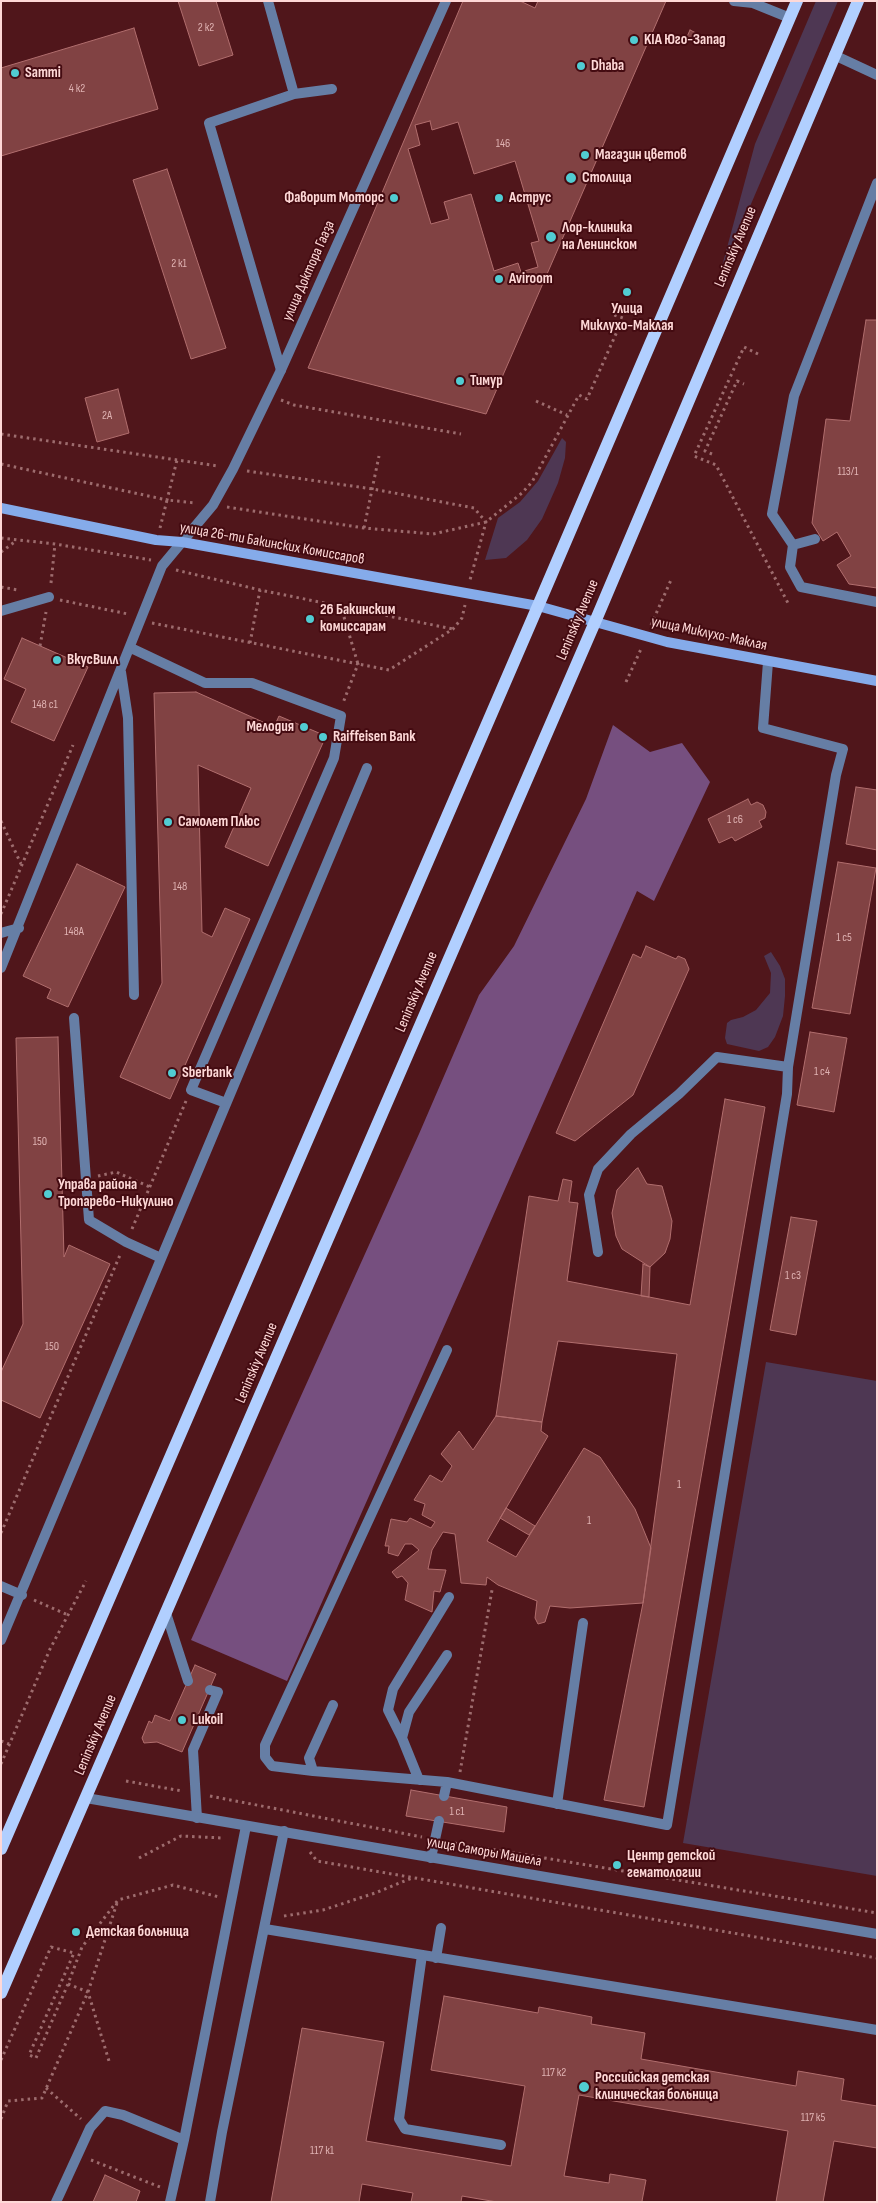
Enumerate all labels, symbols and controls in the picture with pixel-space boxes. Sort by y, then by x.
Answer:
house number: 2 к2 [198,21,214,35]
place label: KIA Юго-Запад [644,31,726,49]
marker: KIA Юго-Запад [628,34,640,46]
place label: Dhaba [591,57,624,75]
marker: Dhaba [575,60,587,72]
place label: Sammi [25,64,61,82]
marker: Sammi [9,67,21,79]
house number: 4 к2 [69,82,85,96]
house number: 146 [496,137,510,151]
place label: Магазин цветов [595,146,687,164]
marker: Магазин цветов [579,149,591,161]
place label: Столица [582,169,632,187]
marker: Столица [564,171,578,185]
place label: Фаворит Моторс [284,189,384,207]
place label: Аструс [509,189,551,207]
marker: Фаворит Моторс [388,192,400,204]
marker: Аструс [493,192,505,204]
street label: Leninskiy Avenue [711,204,761,290]
street label: улица Доктора Гааза [279,218,339,324]
place label: Лор-клиника на Ленинском [562,219,637,254]
marker: Лор-клиника на Ленинском [544,230,558,244]
house number: 2 к1 [171,257,187,271]
place label: Aviroom [509,270,553,288]
marker: Aviroom [493,273,505,285]
marker: Улица Миклухо-Маклая [621,286,633,298]
place label: Улица Миклухо-Маклая [580,300,674,335]
place label: Тимур [470,372,503,390]
marker: Тимур [454,375,466,387]
house number: 2А [102,409,112,423]
house number: 113/1 [837,465,859,479]
street label: улица 26-ти Бакинских Комиссаров [178,519,366,569]
street label: Leninskiy Avenue [553,577,603,663]
place label: 26 Бакинским комиссарам [320,601,395,636]
marker: 26 Бакинским комиссарам [304,613,316,625]
street label: улица Миклухо-Маклая [649,613,769,655]
place label: ВкусВилл [67,651,118,669]
marker: ВкусВилл [51,654,63,666]
house number: 148 с1 [32,698,58,712]
place label: Мелодия [246,718,294,736]
marker: Мелодия [298,721,310,733]
place label: Raiffeisen Bank [333,728,416,746]
marker: Raiffeisen Bank [317,731,329,743]
place label: Самолет Плюс [178,813,260,831]
house number: 1 с6 [727,813,743,827]
marker: Самолет Плюс [162,816,174,828]
house number: 148 [173,880,187,894]
house number: 148А [64,925,84,939]
house number: 1 с5 [836,931,852,945]
street label: Leninskiy Avenue [392,949,442,1035]
place label: Sberbank [182,1064,232,1082]
house number: 1 с4 [814,1065,830,1079]
marker: Sberbank [166,1067,178,1079]
house number: 150 [33,1135,47,1149]
place label: Управа района Тропарево-Никулино [58,1176,174,1211]
marker: Управа района Тропарево-Никулино [42,1188,54,1200]
house number: 1 c3 [785,1269,801,1283]
street label: Leninskiy Avenue [232,1320,282,1406]
house number: 150 [45,1340,59,1354]
house number: 1 [677,1478,681,1492]
house number: 1 [587,1514,591,1528]
street label: Leninskiy Avenue [71,1692,121,1778]
place label: Lukoil [192,1711,223,1729]
marker: Lukoil [176,1714,188,1726]
house number: 1 с1 [449,1805,465,1819]
street label: улица Саморы Машела [425,1833,543,1871]
place label: Центр детской гематологии [627,1847,715,1882]
marker: Центр детской гематологии [611,1859,623,1871]
place label: Детская больница [86,1923,189,1941]
marker: Детская больница [70,1926,82,1938]
house number: 117 к2 [542,2066,566,2080]
place label: Российская детская клиническая больница [595,2069,718,2104]
marker: Российская детская клиническая больница [577,2080,591,2094]
house number: 117 к5 [801,2111,825,2125]
house number: 117 к1 [310,2144,334,2158]

